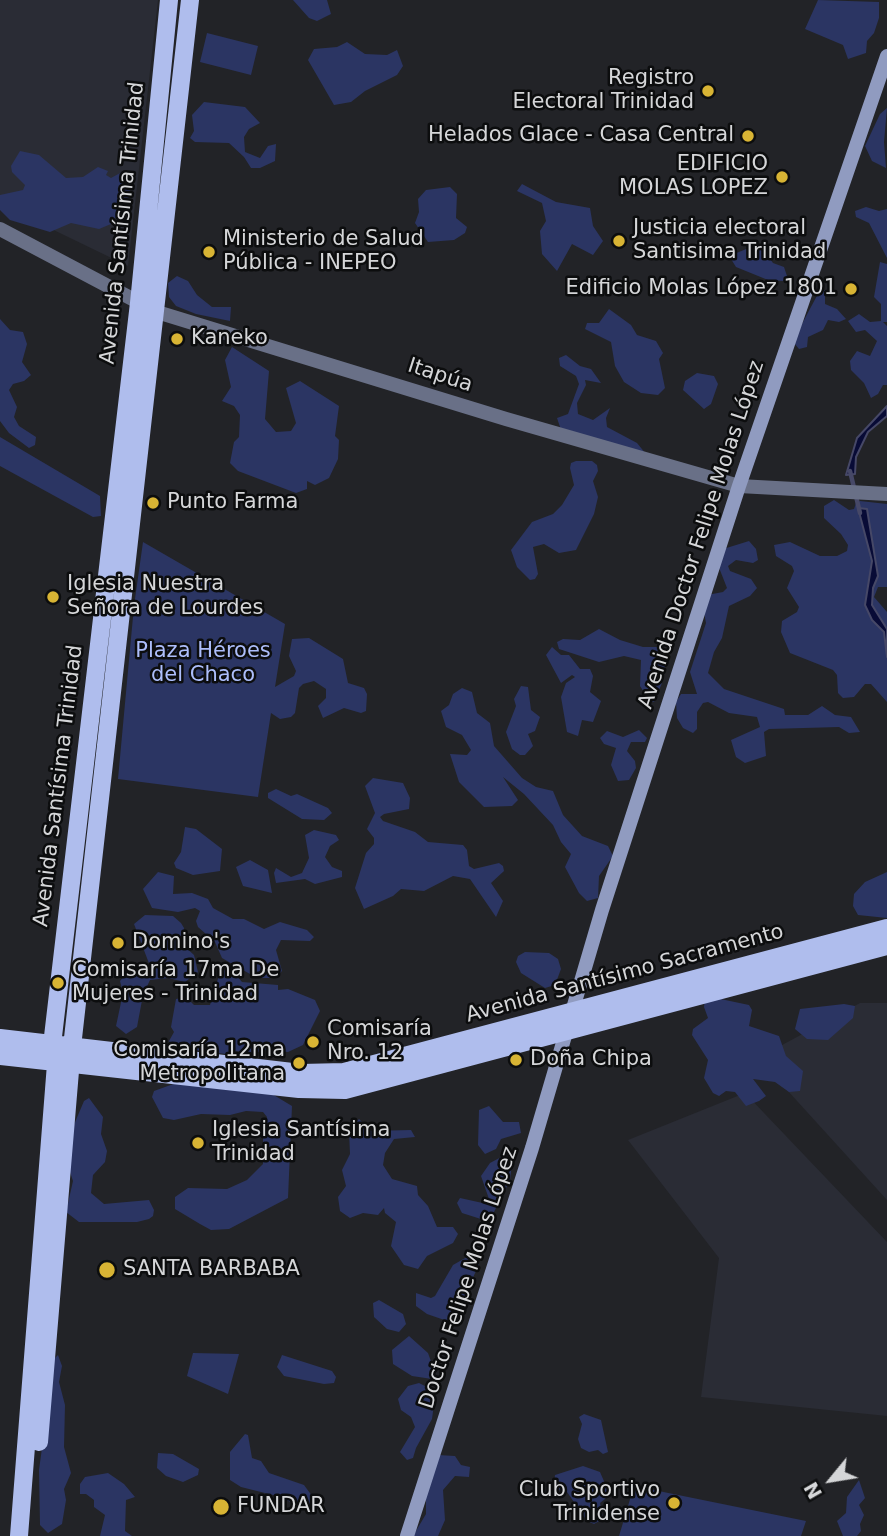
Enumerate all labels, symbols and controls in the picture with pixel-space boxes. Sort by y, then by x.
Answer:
place label: Registro Electoral Trinidad [512,66,694,116]
street label: Avenida Santísima Trinidad [96,81,150,365]
marker: Registro Electoral Trinidad [700,83,716,99]
place label: Helados Glace - Casa Central [428,123,734,149]
marker: Helados Glace - Casa Central [740,128,756,144]
place label: EDIFICIO MOLAS LOPEZ [619,152,768,202]
marker: EDIFICIO MOLAS LOPEZ [774,169,790,185]
place label: Justicia electoral Santisima Trinidad [633,216,826,266]
place label: Ministerio de Salud Pública - INEPEO [223,227,424,277]
marker: Justicia electoral Santisima Trinidad [611,233,627,249]
marker: Ministerio de Salud Pública - INEPEO [201,244,217,260]
place label: Edificio Molas López 1801 [566,276,837,302]
marker: Edificio Molas López 1801 [843,281,859,297]
place label: Kaneko [191,326,268,352]
marker: Kaneko [169,331,185,347]
street label: Itapúa [404,354,476,398]
street label: Avenida Doctor Felipe Molas López [634,358,770,712]
place label: Punto Farma [167,490,298,516]
marker: Punto Farma [145,495,161,511]
place label: Iglesia Nuestra Señora de Lourdes [67,572,263,622]
marker: Iglesia Nuestra Señora de Lourdes [45,589,61,605]
park label: Plaza Héroes del Chaco [135,639,271,689]
street label: Avenida Santísima Trinidad [29,644,89,928]
street label: Avenida Santísimo Sacramento [463,919,787,1029]
place label: Domino's [132,930,230,956]
marker: Domino's [110,935,126,951]
place label: Comisaría 17ma De Mujeres - Trinidad [72,958,279,1008]
marker: Comisaría 17ma De Mujeres - Trinidad [50,975,66,991]
place label: Comisaría Nro. 12 [327,1017,432,1067]
marker: Comisaría Nro. 12 [305,1034,321,1050]
place label: Comisaría 12ma Metropolitana [113,1038,285,1088]
place label: Doña Chipa [530,1047,652,1073]
marker: Doña Chipa [508,1052,524,1068]
marker: Comisaría 12ma Metropolitana [291,1055,307,1071]
place label: Iglesia Santísima Trinidad [212,1118,390,1168]
marker: Iglesia Santísima Trinidad [190,1135,206,1151]
street label: Doctor Felipe Molas López [415,1144,523,1412]
place label: SANTA BARBABA [123,1257,300,1283]
marker: SANTA BARBABA [97,1260,117,1280]
north arrow [796,1445,866,1515]
place label: Club Sportivo Trinidense [519,1478,660,1528]
text: N [799,1478,826,1503]
place label: FUNDAR [237,1494,325,1520]
marker: Club Sportivo Trinidense [666,1495,682,1511]
marker: FUNDAR [211,1497,231,1517]

